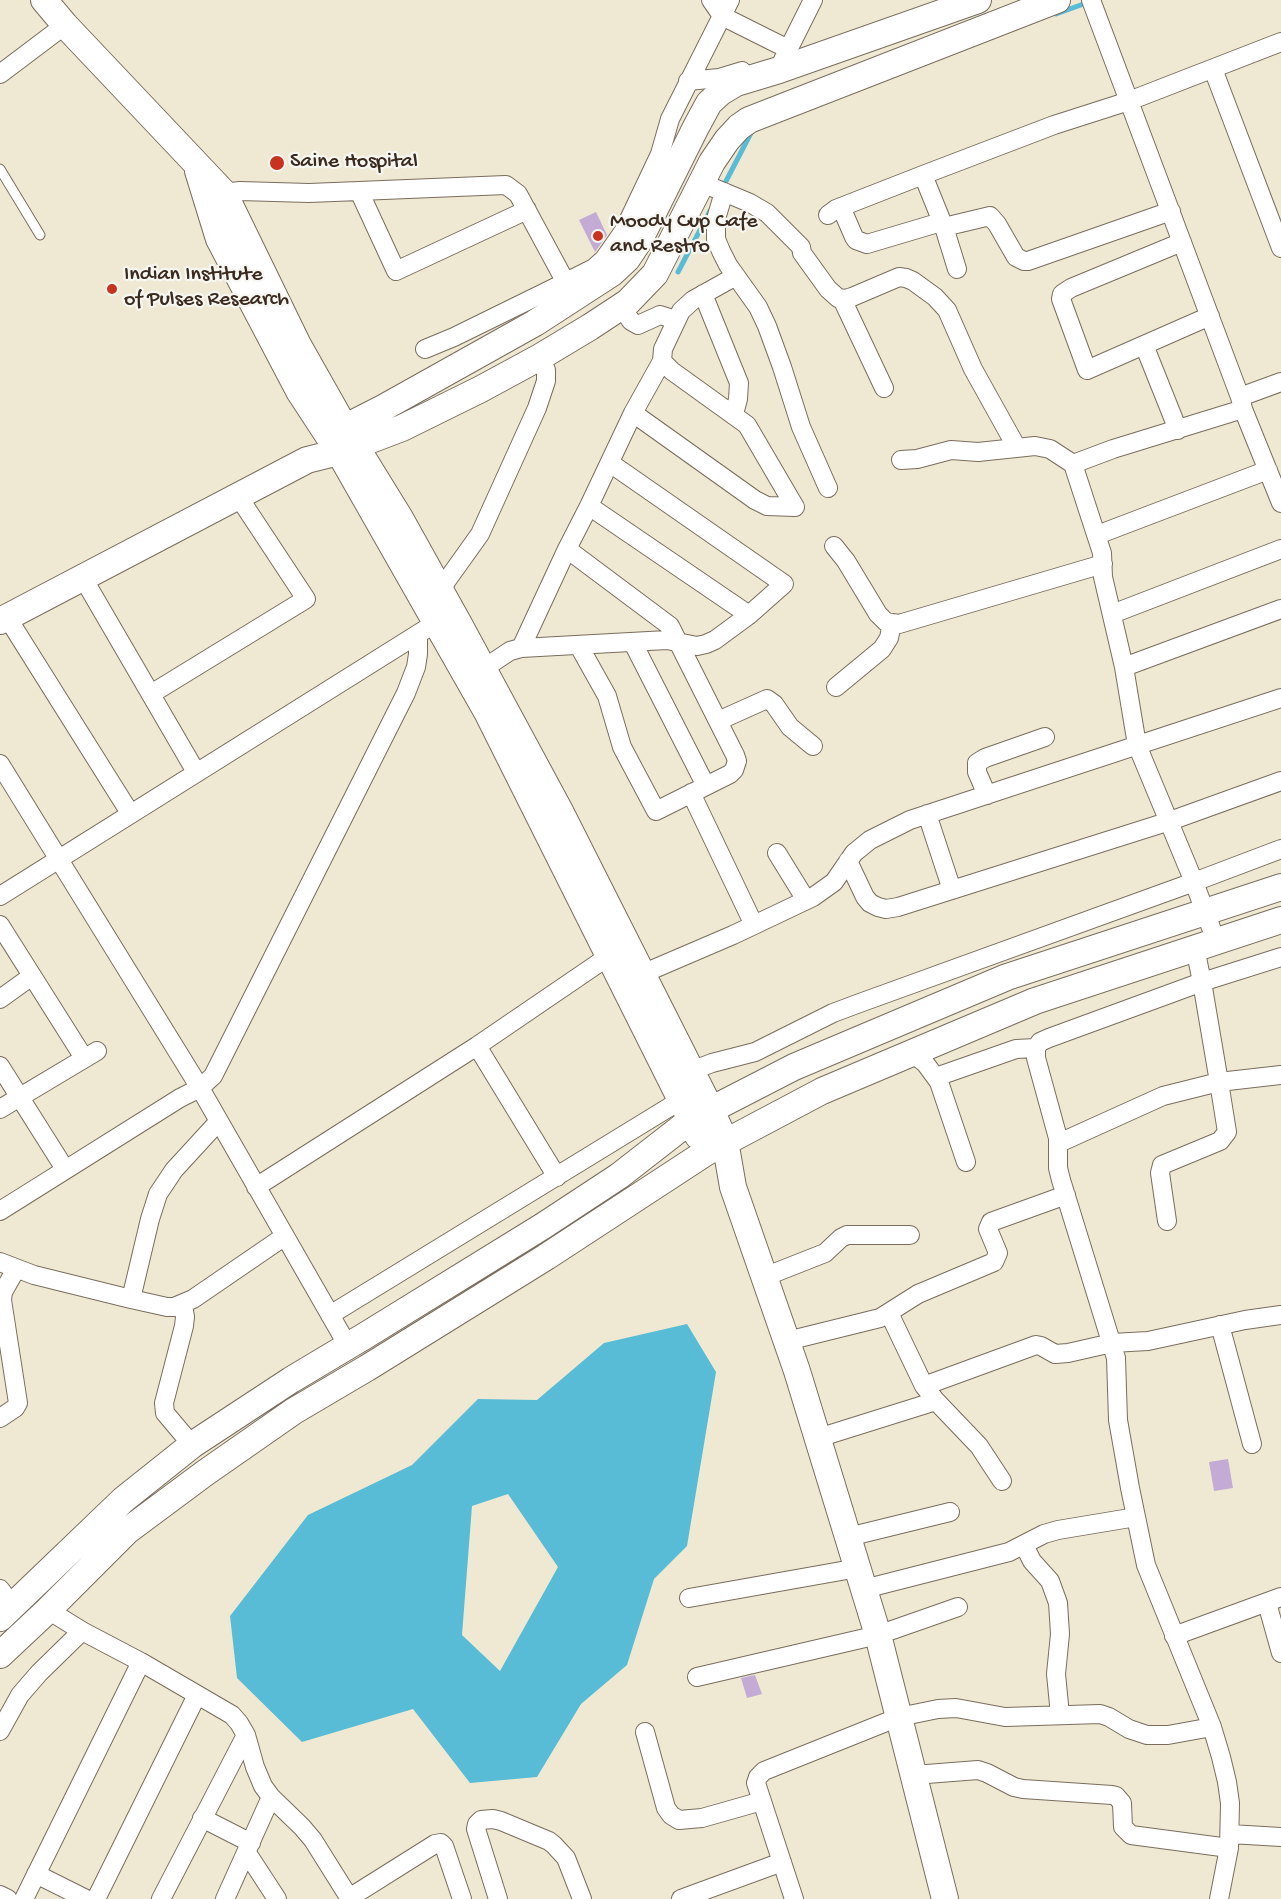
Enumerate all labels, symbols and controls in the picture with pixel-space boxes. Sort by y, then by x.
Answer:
place label: Saine Hospital [290,150,418,176]
marker: Saine Hospital [268,154,286,172]
place label: Moody Cup Cafe and Restro [610,210,758,262]
marker: Moody Cup Cafe and Restro [591,229,605,243]
place label: Indian Institute of Pulses Research [124,263,289,314]
marker: Indian Institute of Pulses Research [105,282,119,296]

